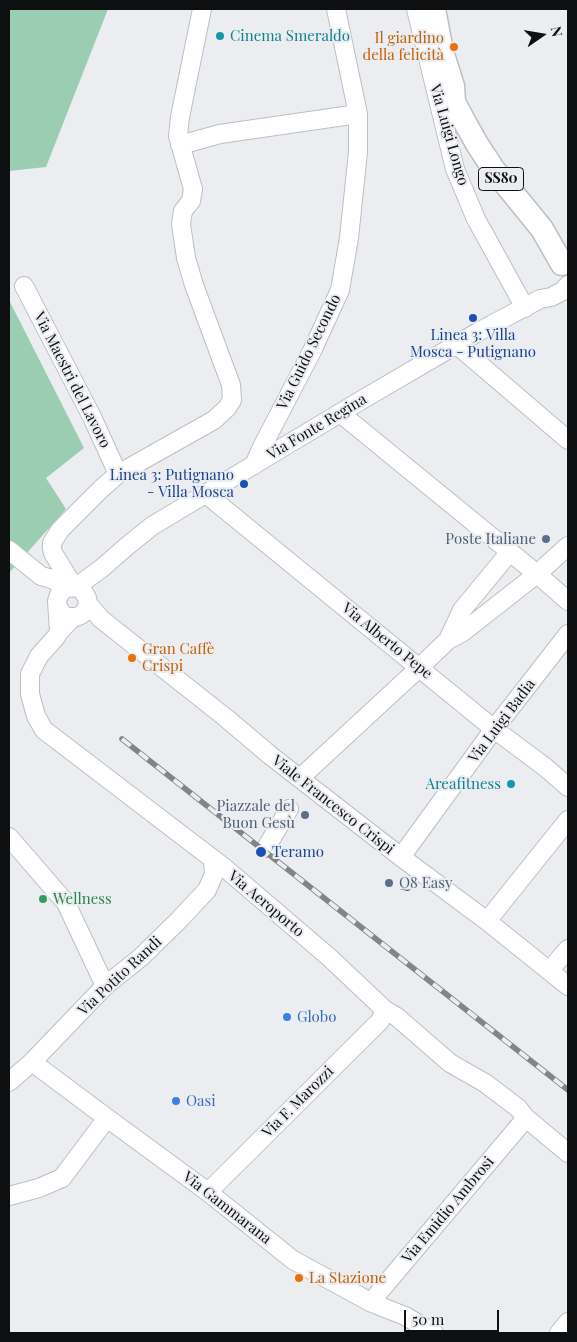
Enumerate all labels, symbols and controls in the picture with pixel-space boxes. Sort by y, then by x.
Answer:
north arrow [517,10,567,60]
text: N [547,24,567,39]
place label: Cinema Smeraldo [230,27,350,45]
place label: Il giardino della felicità [362,29,444,64]
marker: Cinema Smeraldo [214,30,226,42]
marker: Il giardino della felicità [448,41,460,53]
street label: Via Luigi Longo [426,82,472,188]
road number: SS80 [478,168,524,190]
street label: Via Guido Secondo [273,291,345,413]
street label: Via Maestri del Lavoro [30,309,114,451]
marker: Linea 3: Villa Mosca - Putignano [467,312,479,324]
place label: Linea 3: Villa Mosca - Putignano [410,326,536,361]
street label: Via Fonte Regina [264,390,370,464]
place label: Linea 3: Putignano - Villa Mosca [110,466,234,501]
marker: Linea 3: Putignano - Villa Mosca [238,478,250,490]
place label: Poste Italiane [445,530,536,548]
marker: Poste Italiane [540,533,552,545]
street label: Via Alberto Pepe [338,599,436,683]
place label: Gran Caffè Crispi [142,640,214,675]
marker: Gran Caffè Crispi [126,652,138,664]
street label: Via Luigi Badia [465,676,539,766]
street label: Viale Francesco Crispi [268,752,398,858]
place label: Areafitness [426,775,501,793]
marker: Areafitness [505,778,517,790]
place label: Piazzale del Buon Gesù [217,797,295,832]
marker: Piazzale del Buon Gesù [299,809,311,821]
place label: Teramo [272,843,324,861]
marker: Teramo [254,845,268,859]
street label: Via Aeroporto [224,867,308,941]
place label: Q8 Easy [399,874,453,892]
marker: Q8 Easy [383,877,395,889]
place label: Wellness [53,890,112,908]
marker: Wellness [37,893,49,905]
street label: Via Potito Randi [74,933,166,1019]
place label: Globo [297,1008,336,1026]
marker: Globo [281,1011,293,1023]
street label: Via F. Marozzi [259,1063,337,1141]
place label: Oasi [186,1092,216,1110]
marker: Oasi [170,1095,182,1107]
street label: Via Emidio Ambrosi [398,1153,498,1267]
street label: Via Gammarana [179,1168,275,1248]
place label: La Stazione [309,1269,386,1287]
marker: La Stazione [293,1272,305,1284]
scale bar [407,1300,502,1332]
text: 50 m [412,1309,444,1329]

